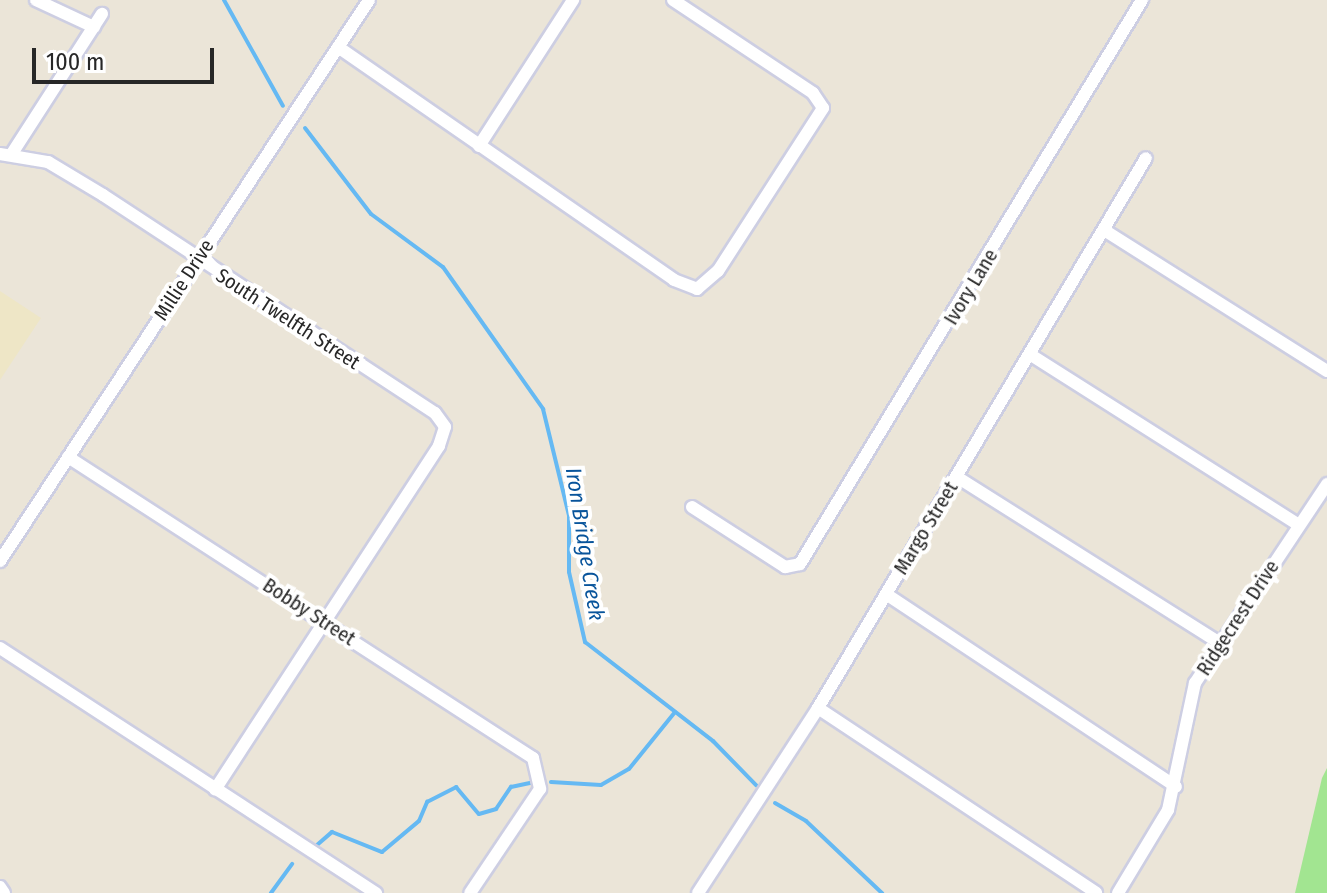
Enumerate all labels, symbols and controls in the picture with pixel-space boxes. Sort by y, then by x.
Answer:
scale bar [36,32,218,82]
text: 100 m [46,48,104,76]
street label: Millie Drive [149,235,219,325]
street label: Ivory Lane [939,245,1003,329]
street label: South Twelfth Street [212,264,364,374]
water label: Iron Bridge Creek [560,466,610,622]
street label: Margo Street [889,477,963,579]
street label: Ridgecrest Drive [1192,556,1284,680]
street label: Bobby Street [258,573,360,651]

